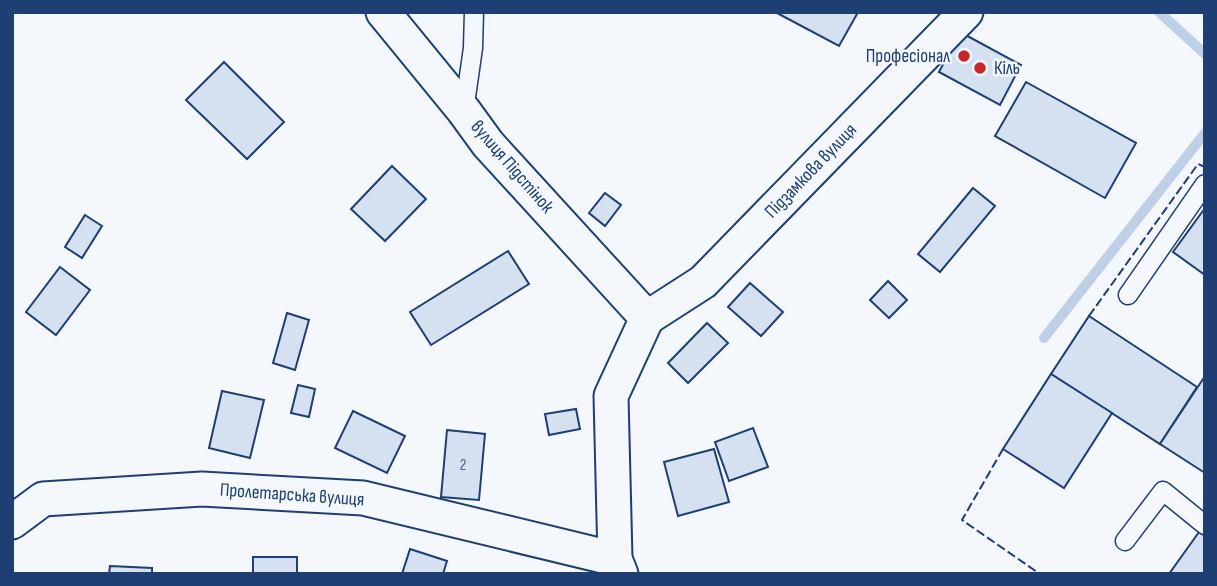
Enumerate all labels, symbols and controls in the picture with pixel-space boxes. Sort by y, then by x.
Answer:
place label: Професіонал [866,45,950,68]
marker: Професіонал [956,48,972,64]
place label: Кіль [994,57,1020,80]
marker: Кіль [972,60,988,76]
street label: вулиця Підстінок [465,116,559,219]
street label: Підзамкова вулиця [760,119,862,223]
house number: 2 [460,456,466,475]
street label: Пролетарська вулиця [219,478,365,512]

